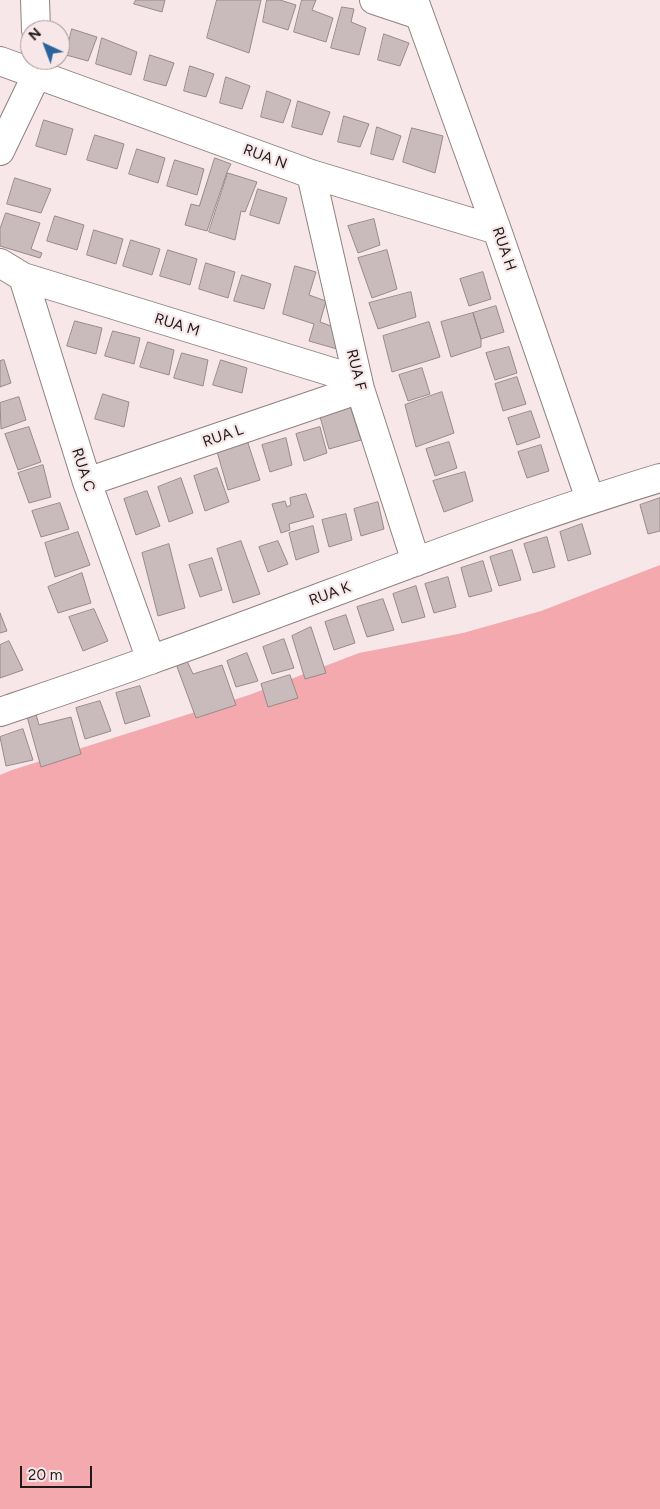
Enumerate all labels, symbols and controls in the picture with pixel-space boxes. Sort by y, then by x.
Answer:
north arrow [20,20,70,70]
text: N [25,24,45,44]
street label: RUA N [241,141,289,173]
street label: RUA H [488,225,520,273]
street label: RUA M [152,310,202,340]
street label: RUA F [342,347,370,393]
street label: RUA L [200,421,246,451]
street label: RUA C [68,446,98,494]
street label: RUA K [307,578,353,610]
scale bar [22,1456,95,1488]
text: 20 m [28,1466,62,1484]

